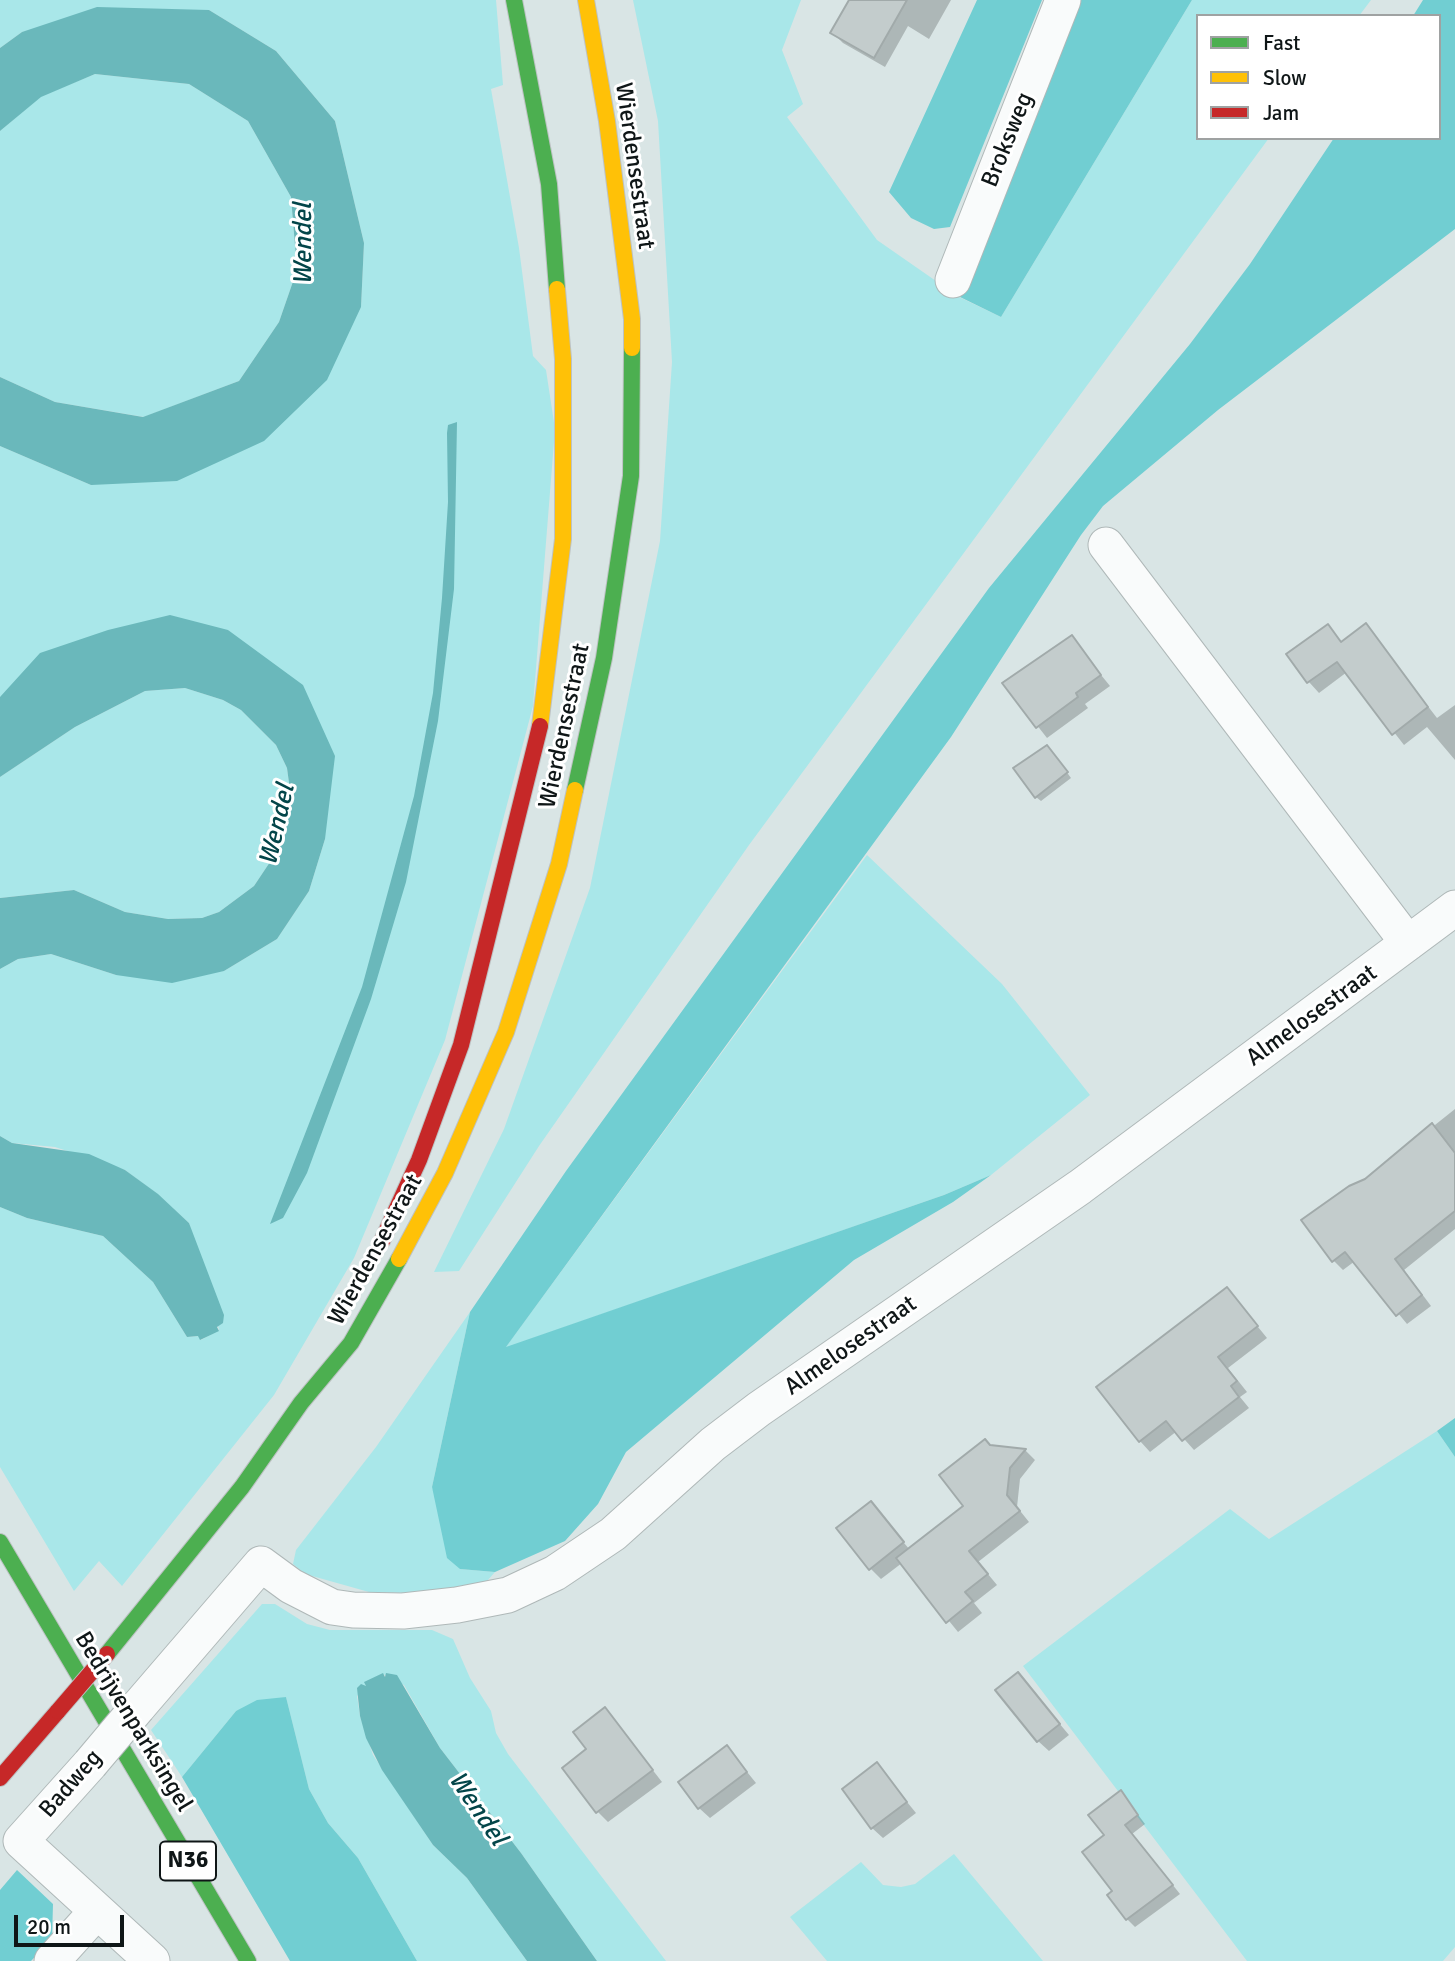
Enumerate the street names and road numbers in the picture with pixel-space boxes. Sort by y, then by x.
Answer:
street label: Wierdensestraat [608,81,660,251]
street label: Broksweg [976,89,1040,191]
street label: Wierdensestraat [533,641,597,811]
street label: Almelosestraat [1241,959,1383,1073]
street label: Wierdensestraat [323,1170,429,1330]
street label: Almelosestraat [779,1290,923,1402]
street label: Bedrijvenparksingel [68,1627,198,1817]
street label: Badweg [34,1744,108,1824]
road number: N36 [160,1842,216,1880]

